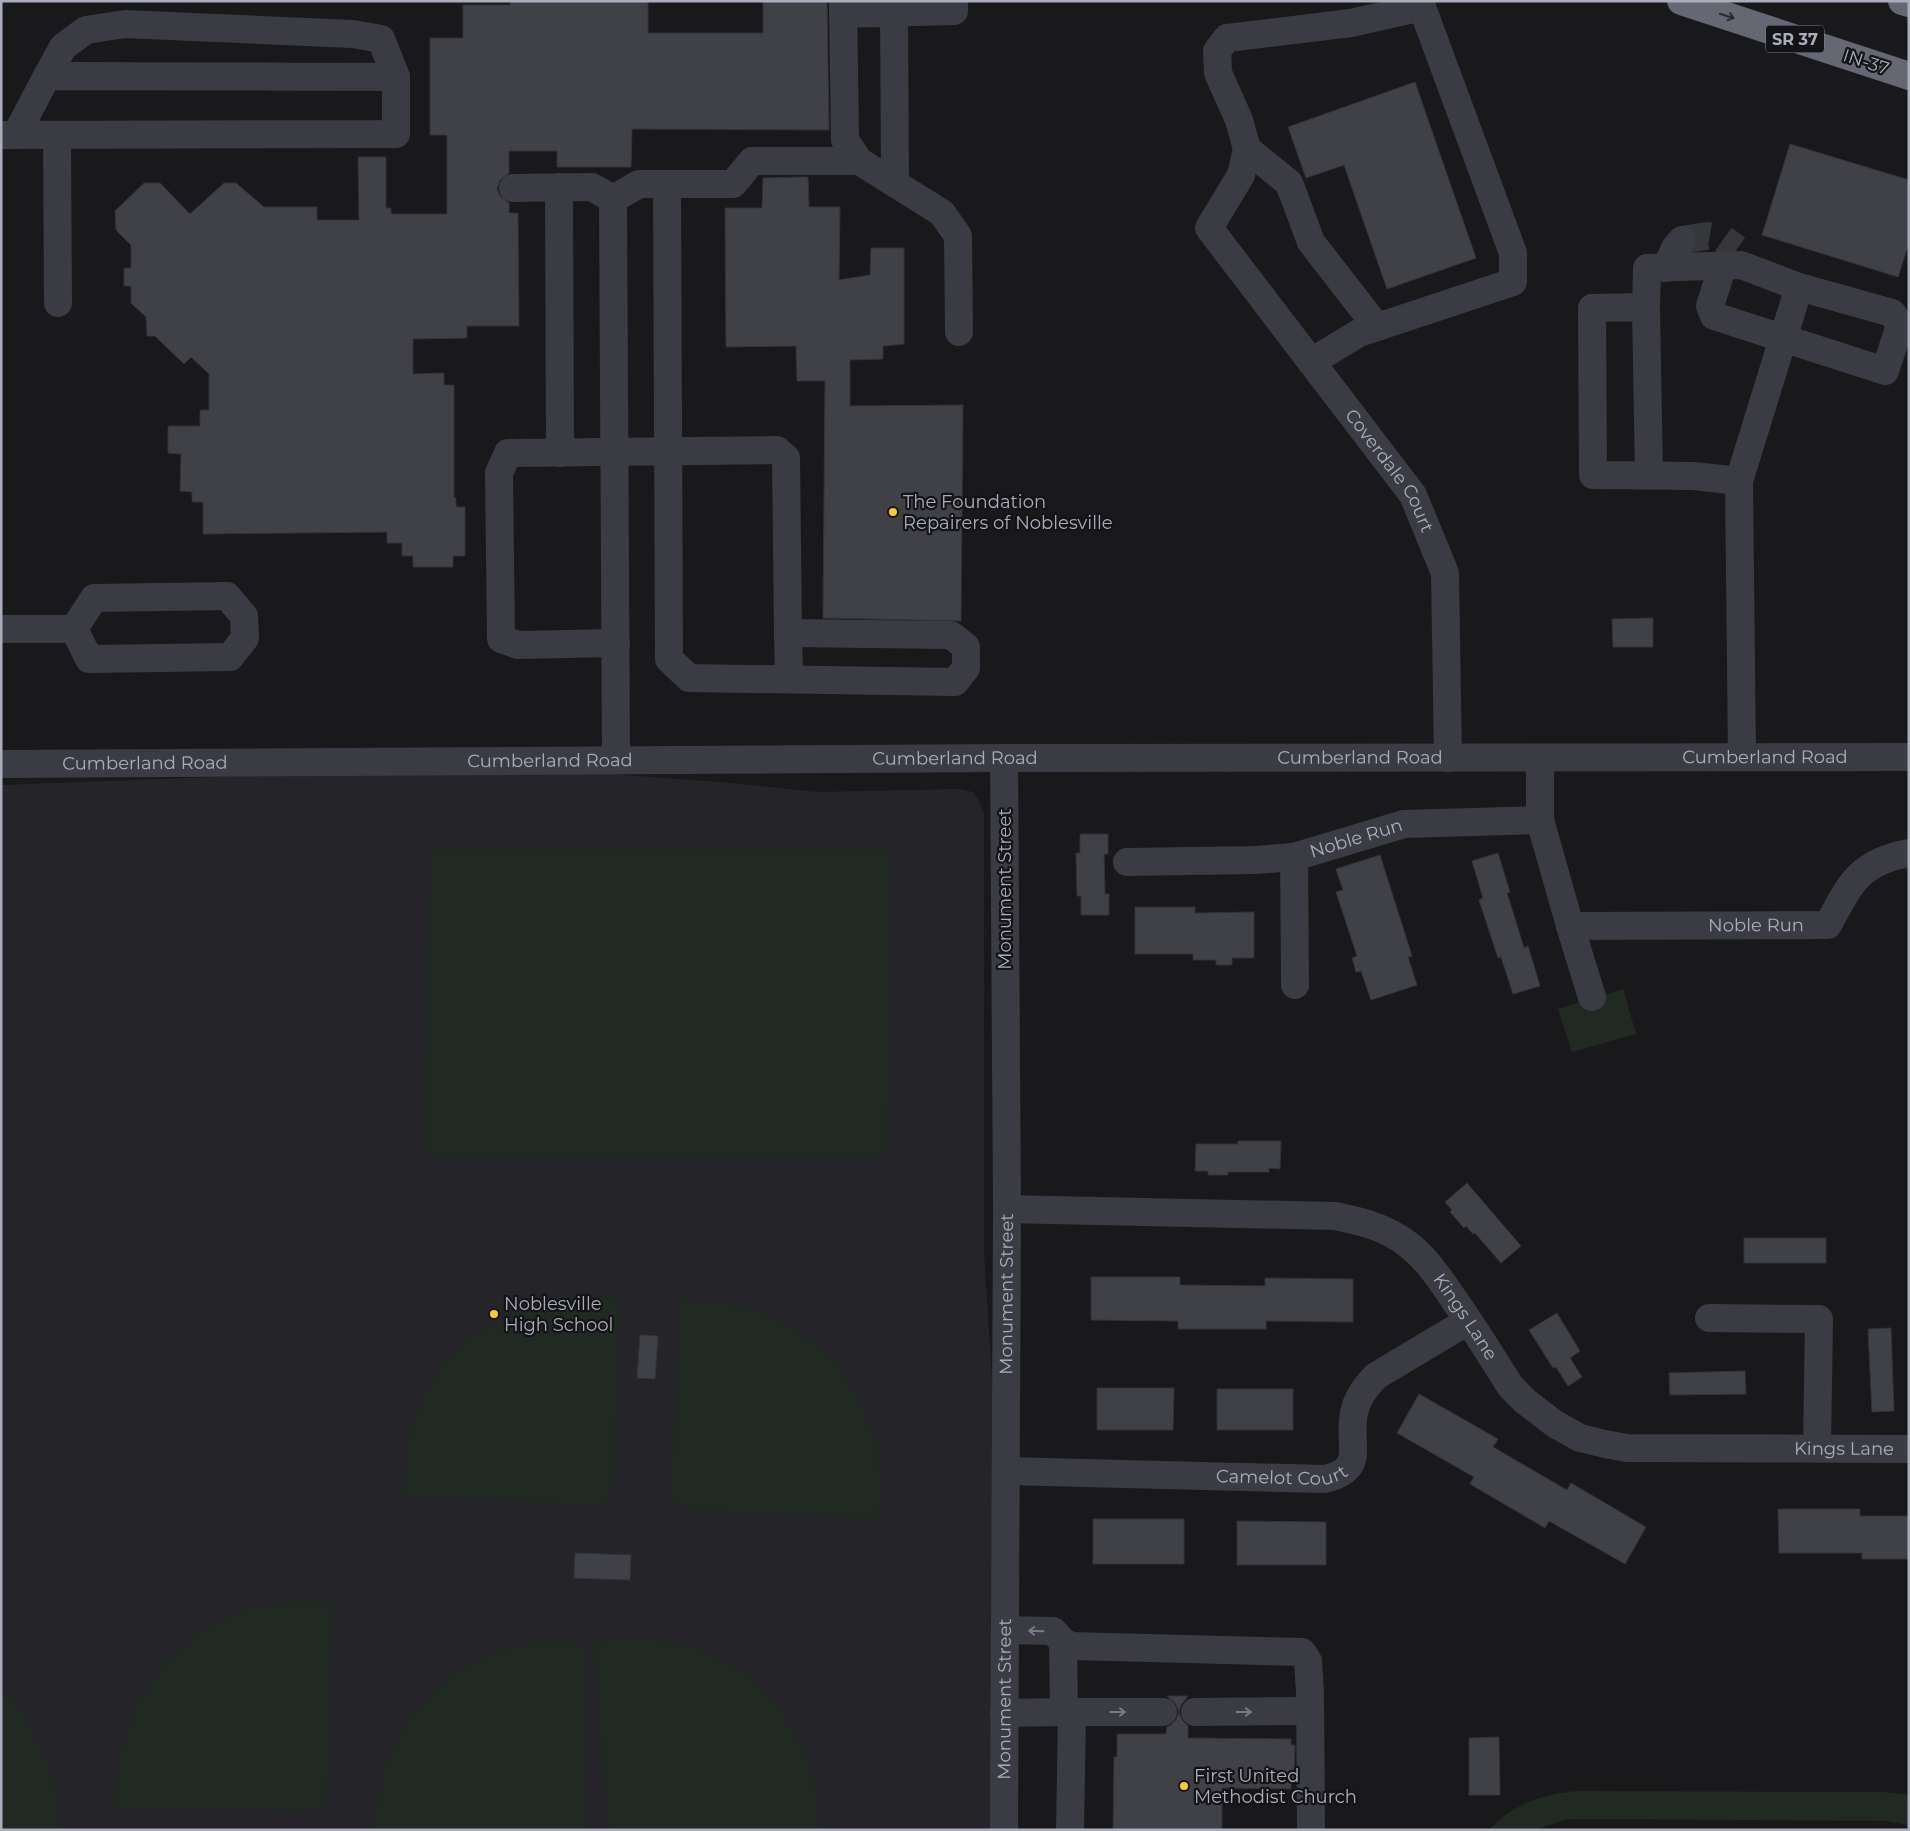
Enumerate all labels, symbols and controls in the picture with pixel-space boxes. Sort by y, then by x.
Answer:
one-way arrow [1719,12,1735,22]
road number: SR 37 [1766,26,1824,52]
street label: IN-37 [1840,44,1892,80]
street label: Coverdale Court [1340,405,1438,536]
place label: The Foundation Repairers of Noblesville [903,491,1113,534]
marker: The Foundation Repairers of Noblesville [887,506,899,518]
street label: Cumberland Road [1682,746,1848,768]
street label: Cumberland Road [872,747,1038,770]
street label: Cumberland Road [1277,747,1443,769]
street label: Cumberland Road [467,749,633,772]
street label: Cumberland Road [62,752,228,775]
street label: Monument Street [994,808,1016,970]
street label: Noble Run [1307,814,1405,863]
street label: Noble Run [1708,914,1804,936]
street label: Monument Street [995,1213,1018,1375]
street label: Kings Lane [1428,1269,1502,1365]
place label: Noblesville High School [504,1293,613,1336]
marker: Noblesville High School [488,1308,500,1320]
street label: Kings Lane [1794,1438,1894,1460]
street label: Camelot Court [1216,1461,1352,1491]
street label: Monument Street [993,1618,1016,1780]
one-way arrow [1028,1626,1044,1636]
one-way arrow [1109,1707,1125,1717]
one-way arrow [1236,1707,1252,1717]
place label: First United Methodist Church [1194,1765,1357,1808]
marker: First United Methodist Church [1178,1780,1190,1792]

